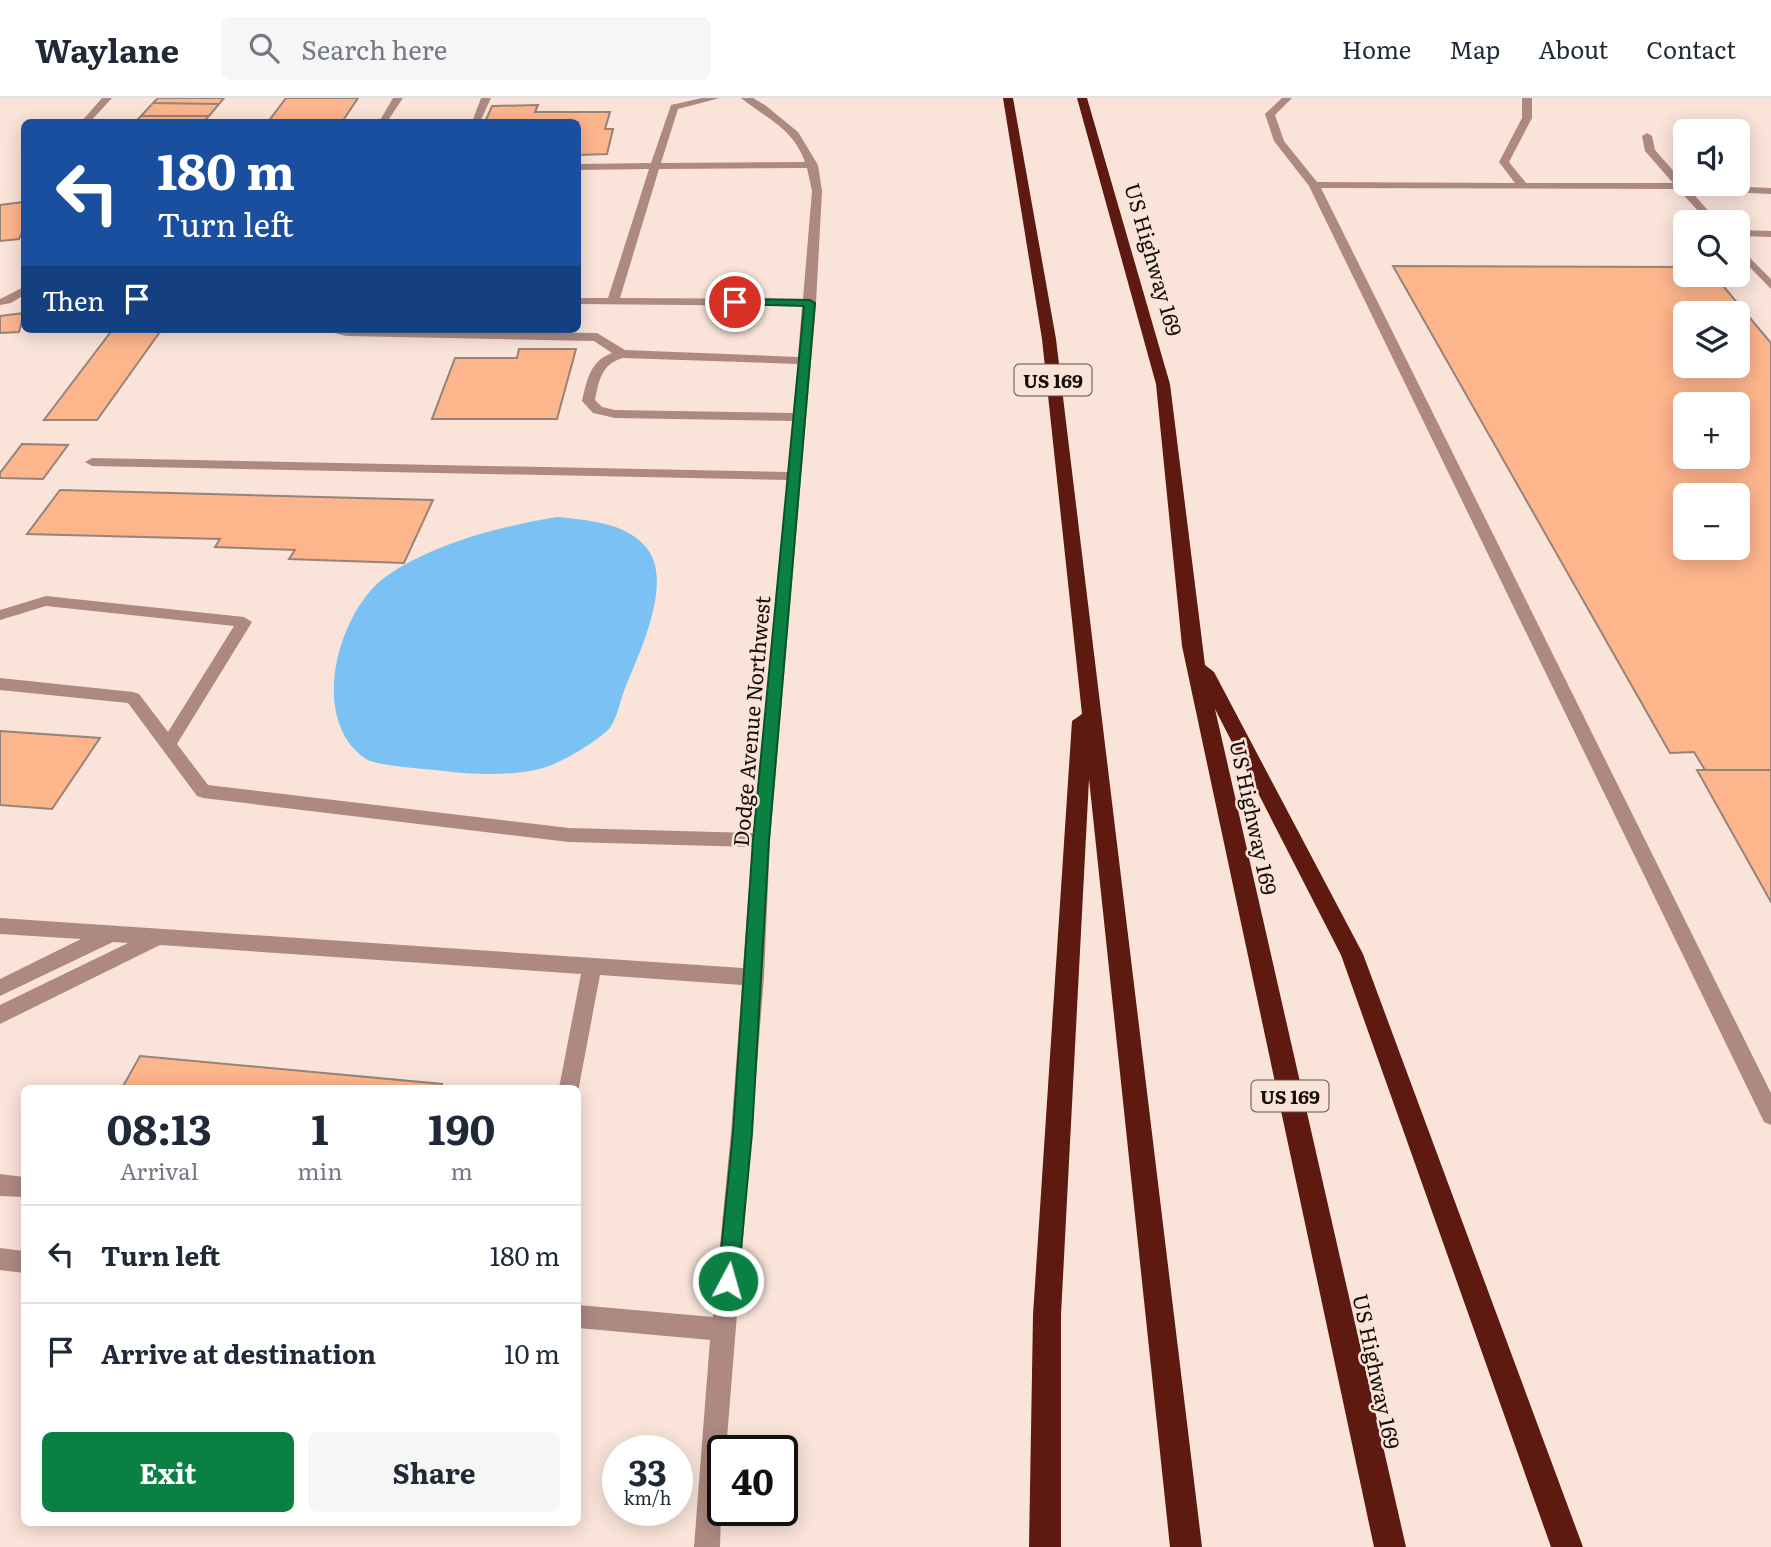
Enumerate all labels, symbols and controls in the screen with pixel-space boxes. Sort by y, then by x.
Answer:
search box [221,17,711,80]
text: Waylane [35,24,179,73]
icon: search [245,29,283,67]
text: Search here [301,29,447,68]
text: Home [1342,31,1411,66]
text: Map [1449,31,1500,66]
text: About [1538,31,1608,66]
text: Contact [1646,31,1736,66]
map controls [1673,119,1750,560]
button: sound [1673,119,1750,196]
text: 180 m [157,132,295,205]
icon: left [42,147,133,238]
street label: US Highway 169 [1118,179,1192,339]
text: Turn left [157,199,294,247]
button: search [1673,210,1750,287]
pin [705,272,765,332]
text: Then [42,280,104,319]
icon: arrive [118,280,156,318]
icon: arrive [716,283,754,321]
button: layers [1673,301,1750,378]
road number: US 169 [1014,364,1092,396]
button: + [1673,392,1750,469]
button: − [1673,483,1750,560]
street label: Dodge Avenue Northwest [724,594,776,848]
street label: US Highway 169 [1223,737,1287,897]
road number: US 169 [1252,1080,1328,1112]
text: 08:13 [107,1096,212,1158]
text: 1 [311,1096,329,1158]
text: 190 [428,1096,495,1158]
text: Arrival [120,1153,198,1187]
text: min [297,1153,343,1187]
text: m [451,1153,473,1187]
icon: left [42,1235,80,1273]
text: Turn left [101,1235,220,1274]
text: 180 m [490,1235,560,1274]
position arrow [691,1244,765,1318]
street label: US Highway 169 [1346,1291,1410,1451]
icon: arrive [42,1333,80,1371]
text: Arrive at destination [101,1333,376,1372]
text: 10 m [504,1333,560,1372]
button: Exit [42,1432,294,1512]
button: Share [308,1432,560,1512]
speed limit sign: 40 [707,1435,798,1526]
text: 33 [628,1445,667,1497]
text: km/h [624,1484,671,1511]

